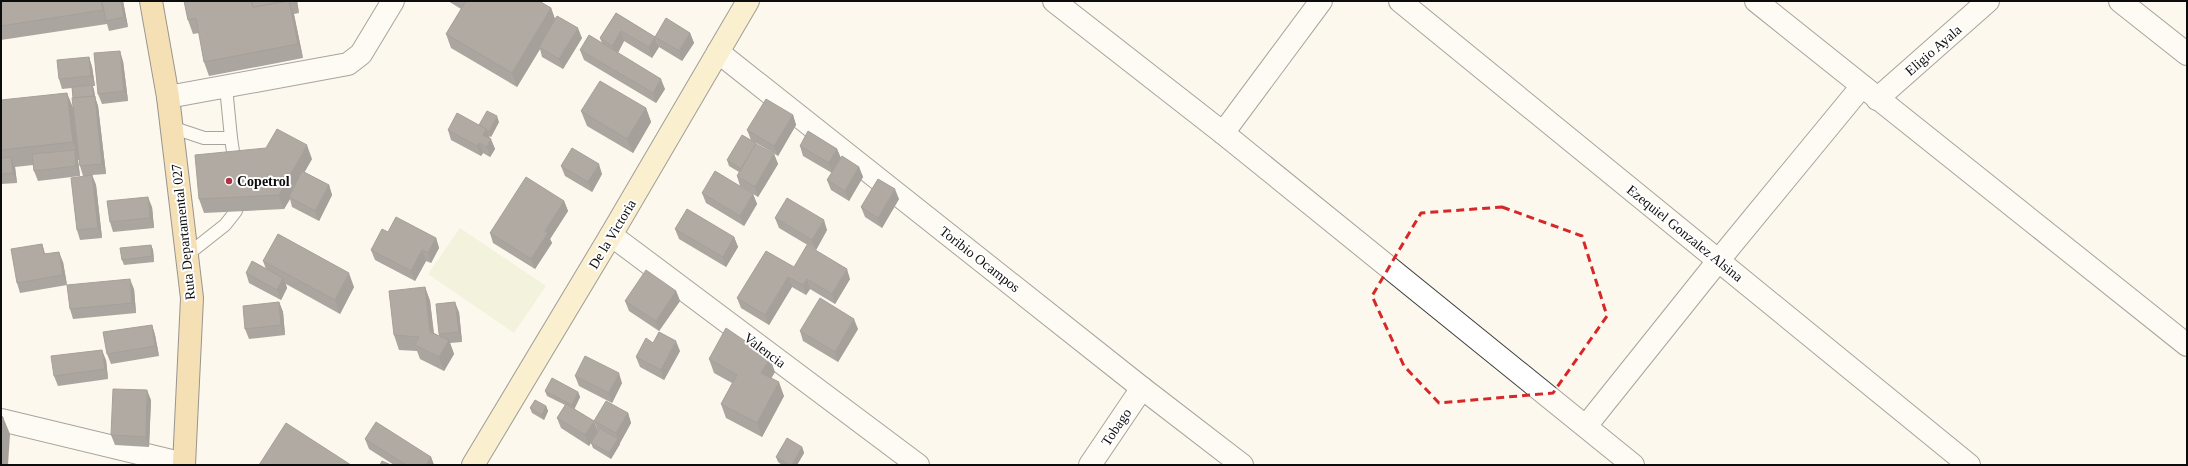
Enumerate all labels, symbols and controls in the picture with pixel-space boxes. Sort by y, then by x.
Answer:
street label: Eligio Ayala [1902,22,1965,79]
street label: Ruta Departamental 027 [169,163,198,301]
place label: Copetrol [237,174,290,189]
marker: Copetrol [224,176,234,186]
street label: Ezequiel Gonzalez Alsina [1624,182,1746,285]
street label: De la Victoria [586,196,639,272]
street label: Toribio Ocampos [937,223,1023,295]
street label: Valencia [741,330,789,371]
street label: Tobago [1099,406,1134,449]

